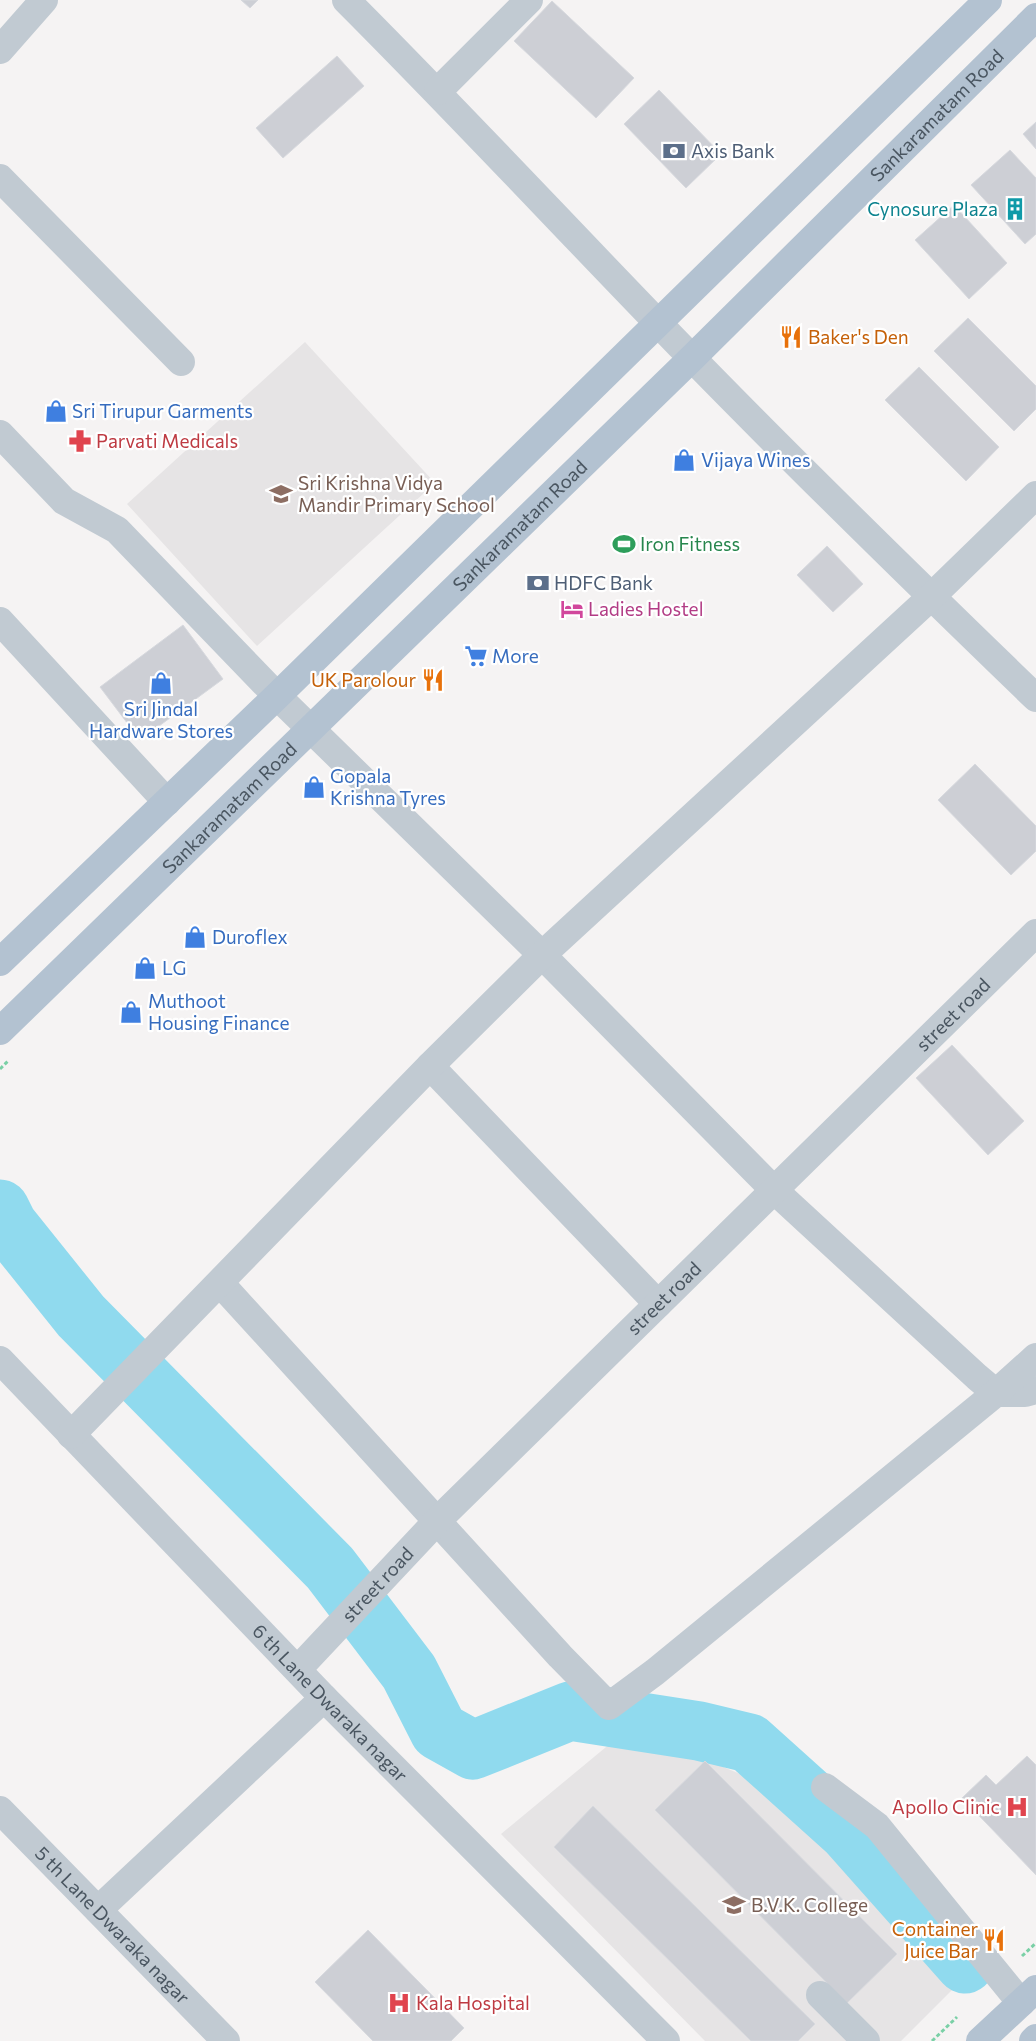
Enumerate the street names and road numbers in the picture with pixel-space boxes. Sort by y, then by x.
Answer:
street label: Sankaramatam Road [865,44,1008,186]
street label: Sankaramatam Road [447,455,591,596]
street label: Sankaramatam Road [157,737,301,878]
street label: street road [911,973,994,1056]
street label: street road [622,1257,705,1339]
street label: street road [336,1542,418,1626]
street label: 6 th Lane Dwaraka nagar [248,1619,413,1787]
street label: 5 th Lane Dwaraka nagar [31,1841,195,2008]

